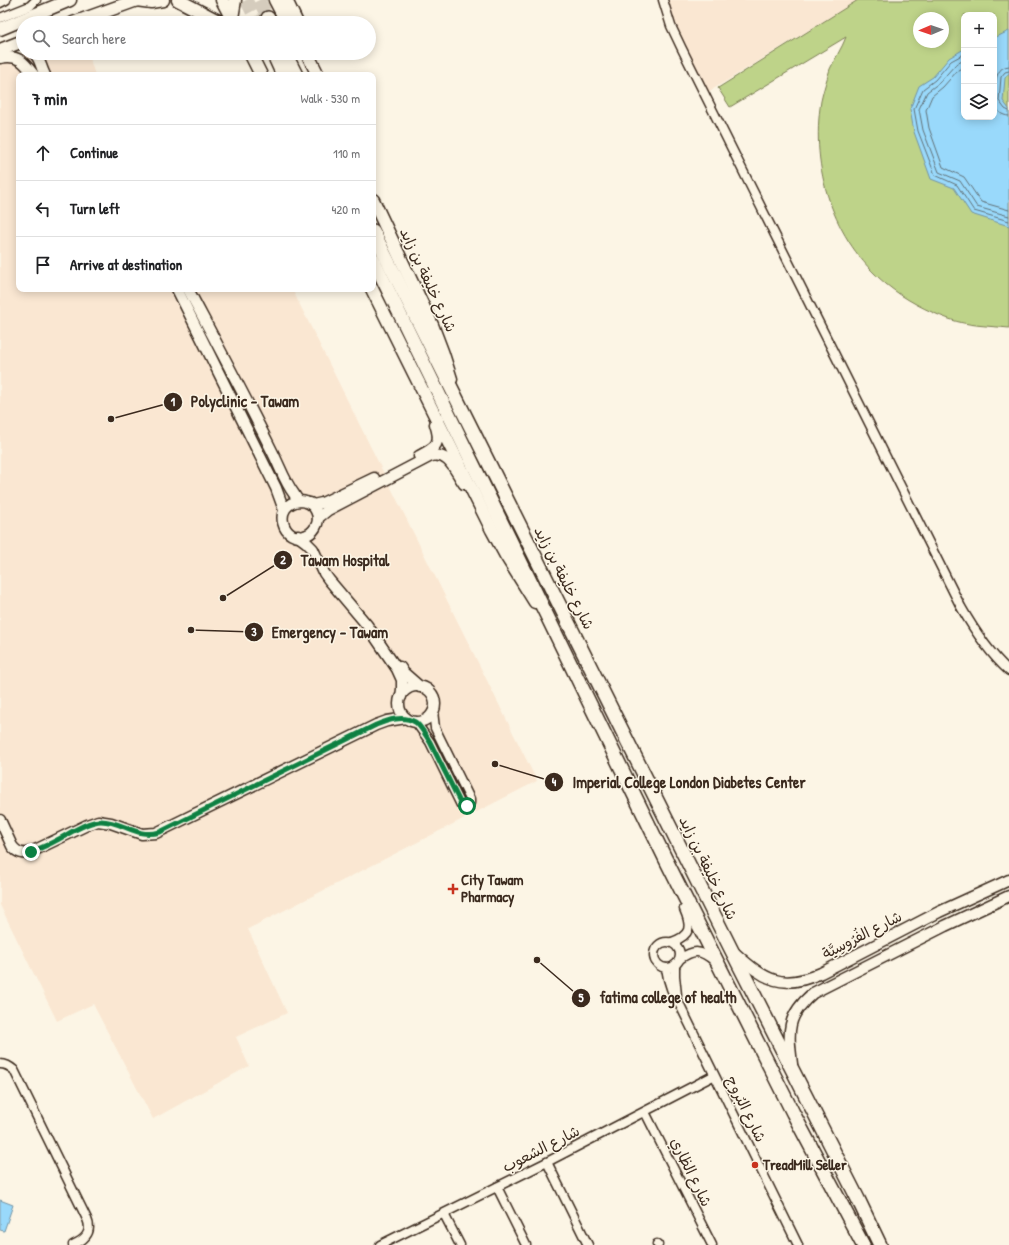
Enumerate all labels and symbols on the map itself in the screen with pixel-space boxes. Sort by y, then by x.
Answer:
north arrow [913,12,949,48]
street label: شارع خليفة بن زايد [395,224,462,335]
callout: Polyclinic - Tawam [163,388,307,416]
text: Polyclinic - Tawam [191,390,299,413]
text: 1 [171,393,176,410]
street label: شارع خليفة بن زايد [529,523,599,633]
callout: Tawam Hospital [273,546,398,574]
text: Tawam Hospital [300,549,390,572]
text: 2 [280,551,286,568]
callout: Emergency - Tawam [244,618,396,646]
text: Emergency - Tawam [272,621,388,644]
text: 3 [251,623,257,640]
callout: Imperial College London Diabetes Center [544,768,814,796]
text: Imperial College London Diabetes Center [572,771,806,794]
text: 4 [552,773,557,790]
route start [458,797,476,815]
street label: شارع خليفة بن زايد [674,812,743,923]
route end [22,843,40,861]
place label: City Tawam Pharmacy [461,869,523,908]
marker: City Tawam Pharmacy [448,884,458,894]
street label: شارع الفُرُوسِيَّة [818,905,905,964]
callout: fatima college of health [571,984,744,1012]
text: fatima college of health [600,986,737,1009]
text: 5 [578,989,584,1006]
street label: شارع البُروج [721,1072,772,1145]
street label: شارع الشعوب [498,1120,583,1177]
street label: شارع الظاري [665,1134,717,1210]
place label: TreadMill Seller [762,1154,847,1175]
marker: TreadMill Seller [750,1160,760,1170]

